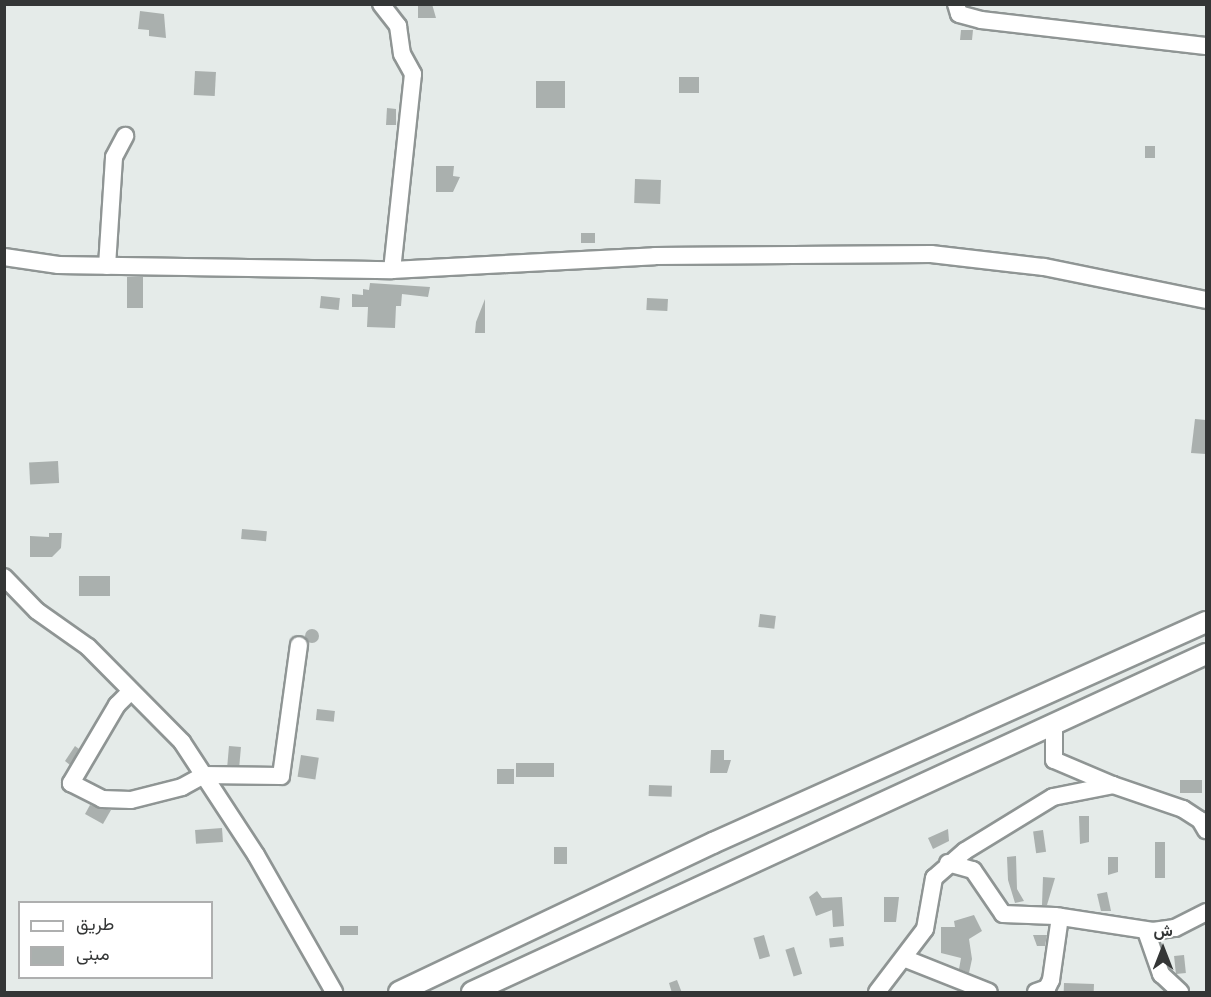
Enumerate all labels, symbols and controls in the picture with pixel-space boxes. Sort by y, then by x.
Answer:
legend [18,901,213,979]
text: طريق [76,913,114,934]
north arrow [1133,919,1193,979]
text: ش [1153,921,1173,940]
text: مبنى [76,943,110,964]

